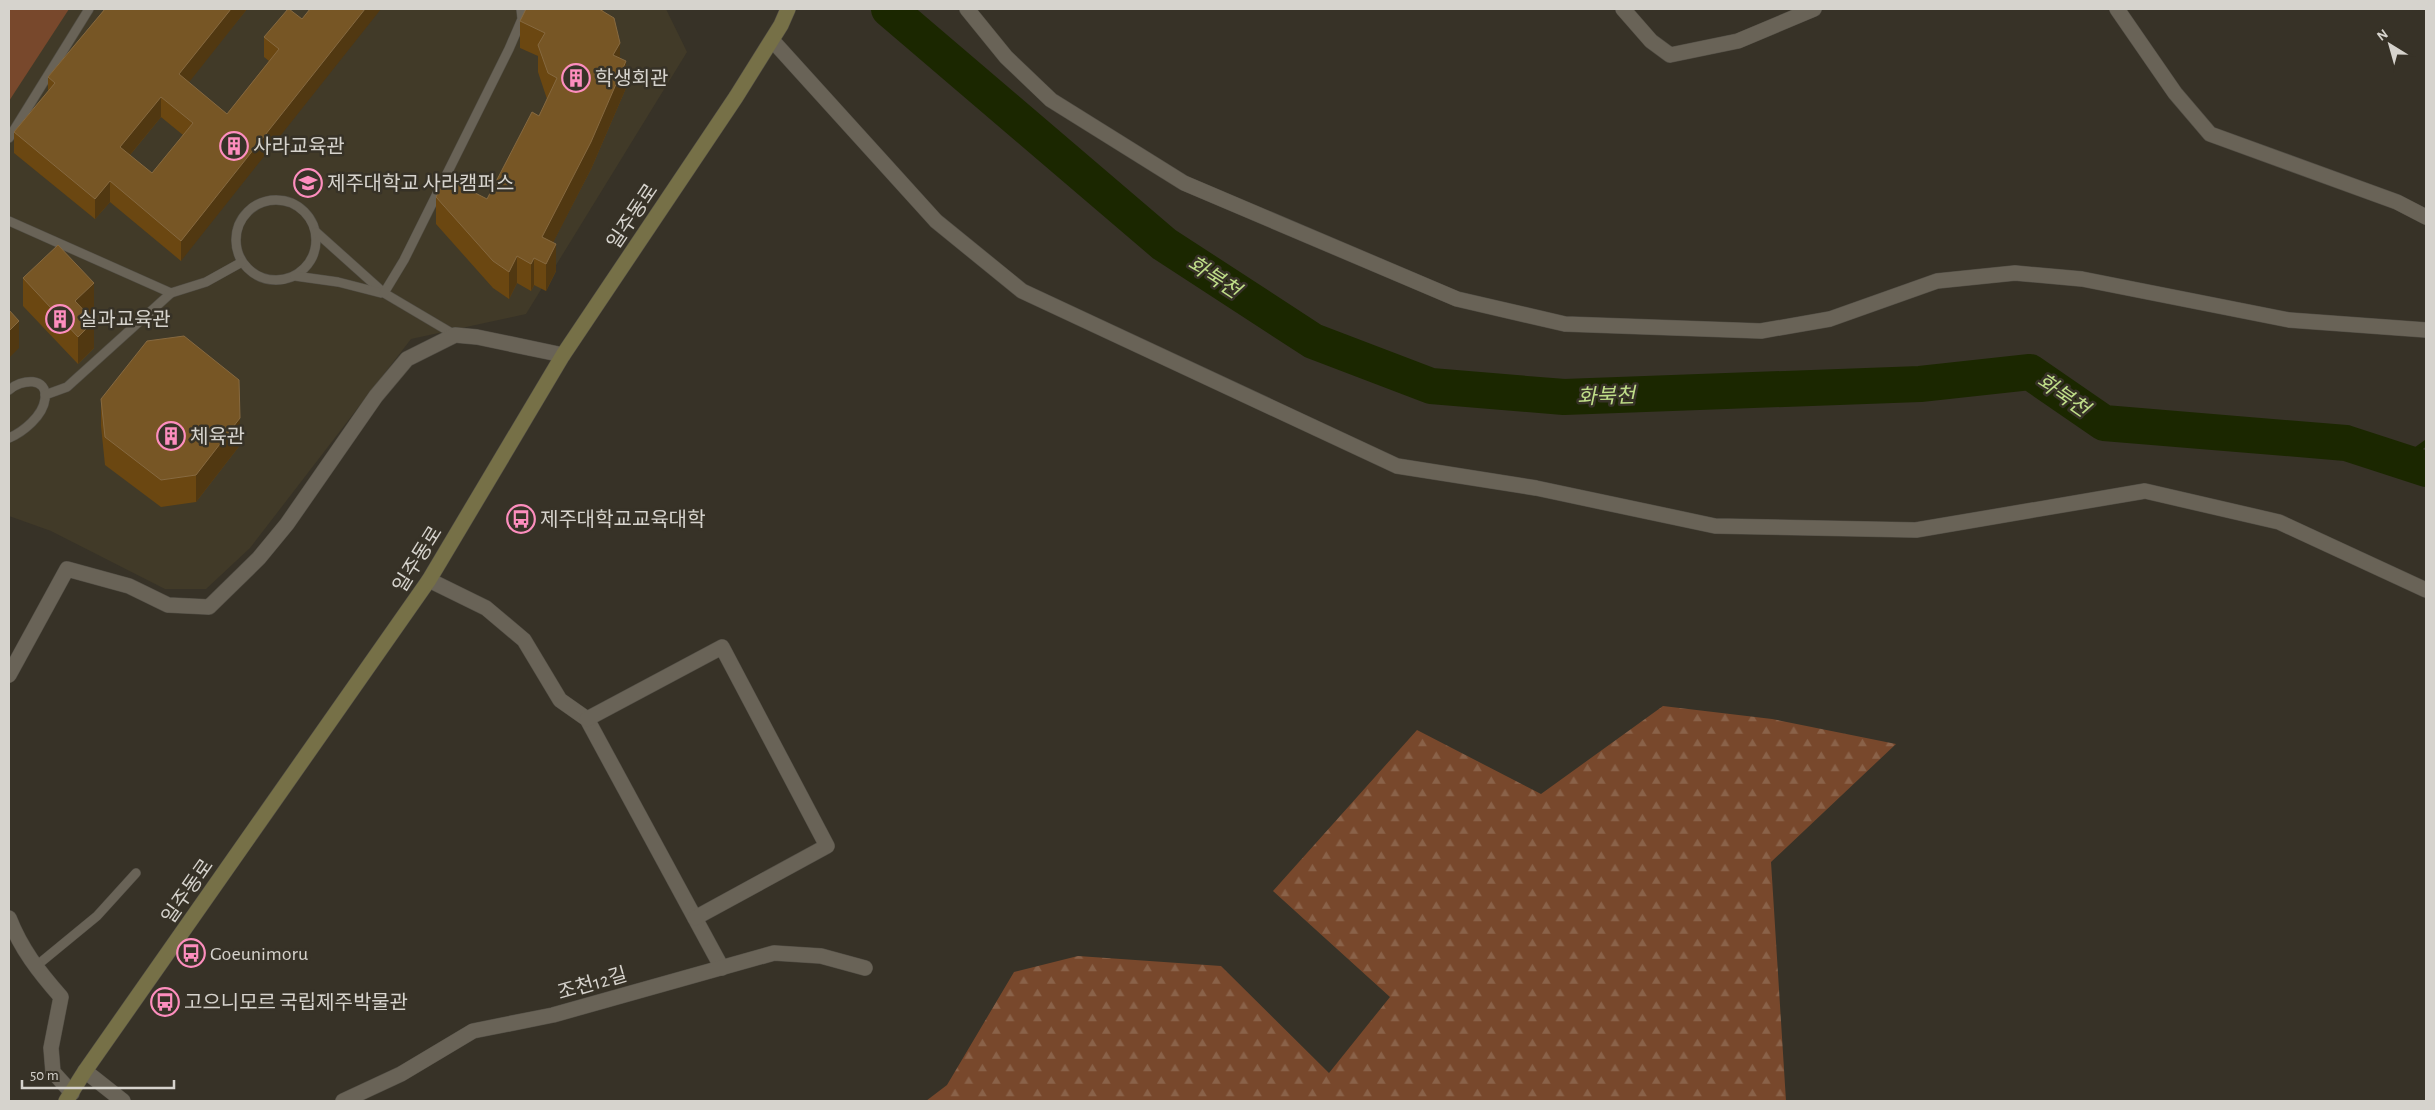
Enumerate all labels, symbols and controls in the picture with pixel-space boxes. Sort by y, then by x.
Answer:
north arrow [2365,20,2415,70]
text: N [2375,27,2391,44]
building icon: 학생회관 [561,63,591,93]
place label: 학생회관 [595,68,669,89]
building icon: 사라교육관 [219,131,249,161]
place label: 사라교육관 [253,136,345,157]
school or university icon: 제주대학교 사라캠퍼스 [293,168,323,198]
place label: 제주대학교 사라캠퍼스 [327,173,514,194]
street label: 일주동로 [603,180,662,253]
water label: 화북천 [1184,252,1247,303]
building icon: 실과교육관 [45,304,75,334]
place label: 실과교육관 [79,309,171,330]
water label: 화북천 [2033,369,2095,422]
water label: 화북천 [1577,384,1638,408]
building icon: 체육관 [156,421,186,451]
place label: 체육관 [190,426,245,447]
bus stop icon: 제주대학교교육대학 [506,504,536,534]
place label: 제주대학교교육대학 [540,509,706,530]
street label: 일주동로 [389,522,446,596]
street label: 일주동로 [158,855,217,927]
bus stop icon: Goeunimoru [176,938,206,968]
place label: Goeunimoru [210,944,308,964]
street label: 조천12길 [555,964,629,1003]
bus stop icon: 고으니모르 국립제주박물관 [150,987,180,1017]
place label: 고으니모르 국립제주박물관 [184,992,408,1013]
scale bar [22,1058,175,1090]
text: 50 m [30,1068,59,1083]

